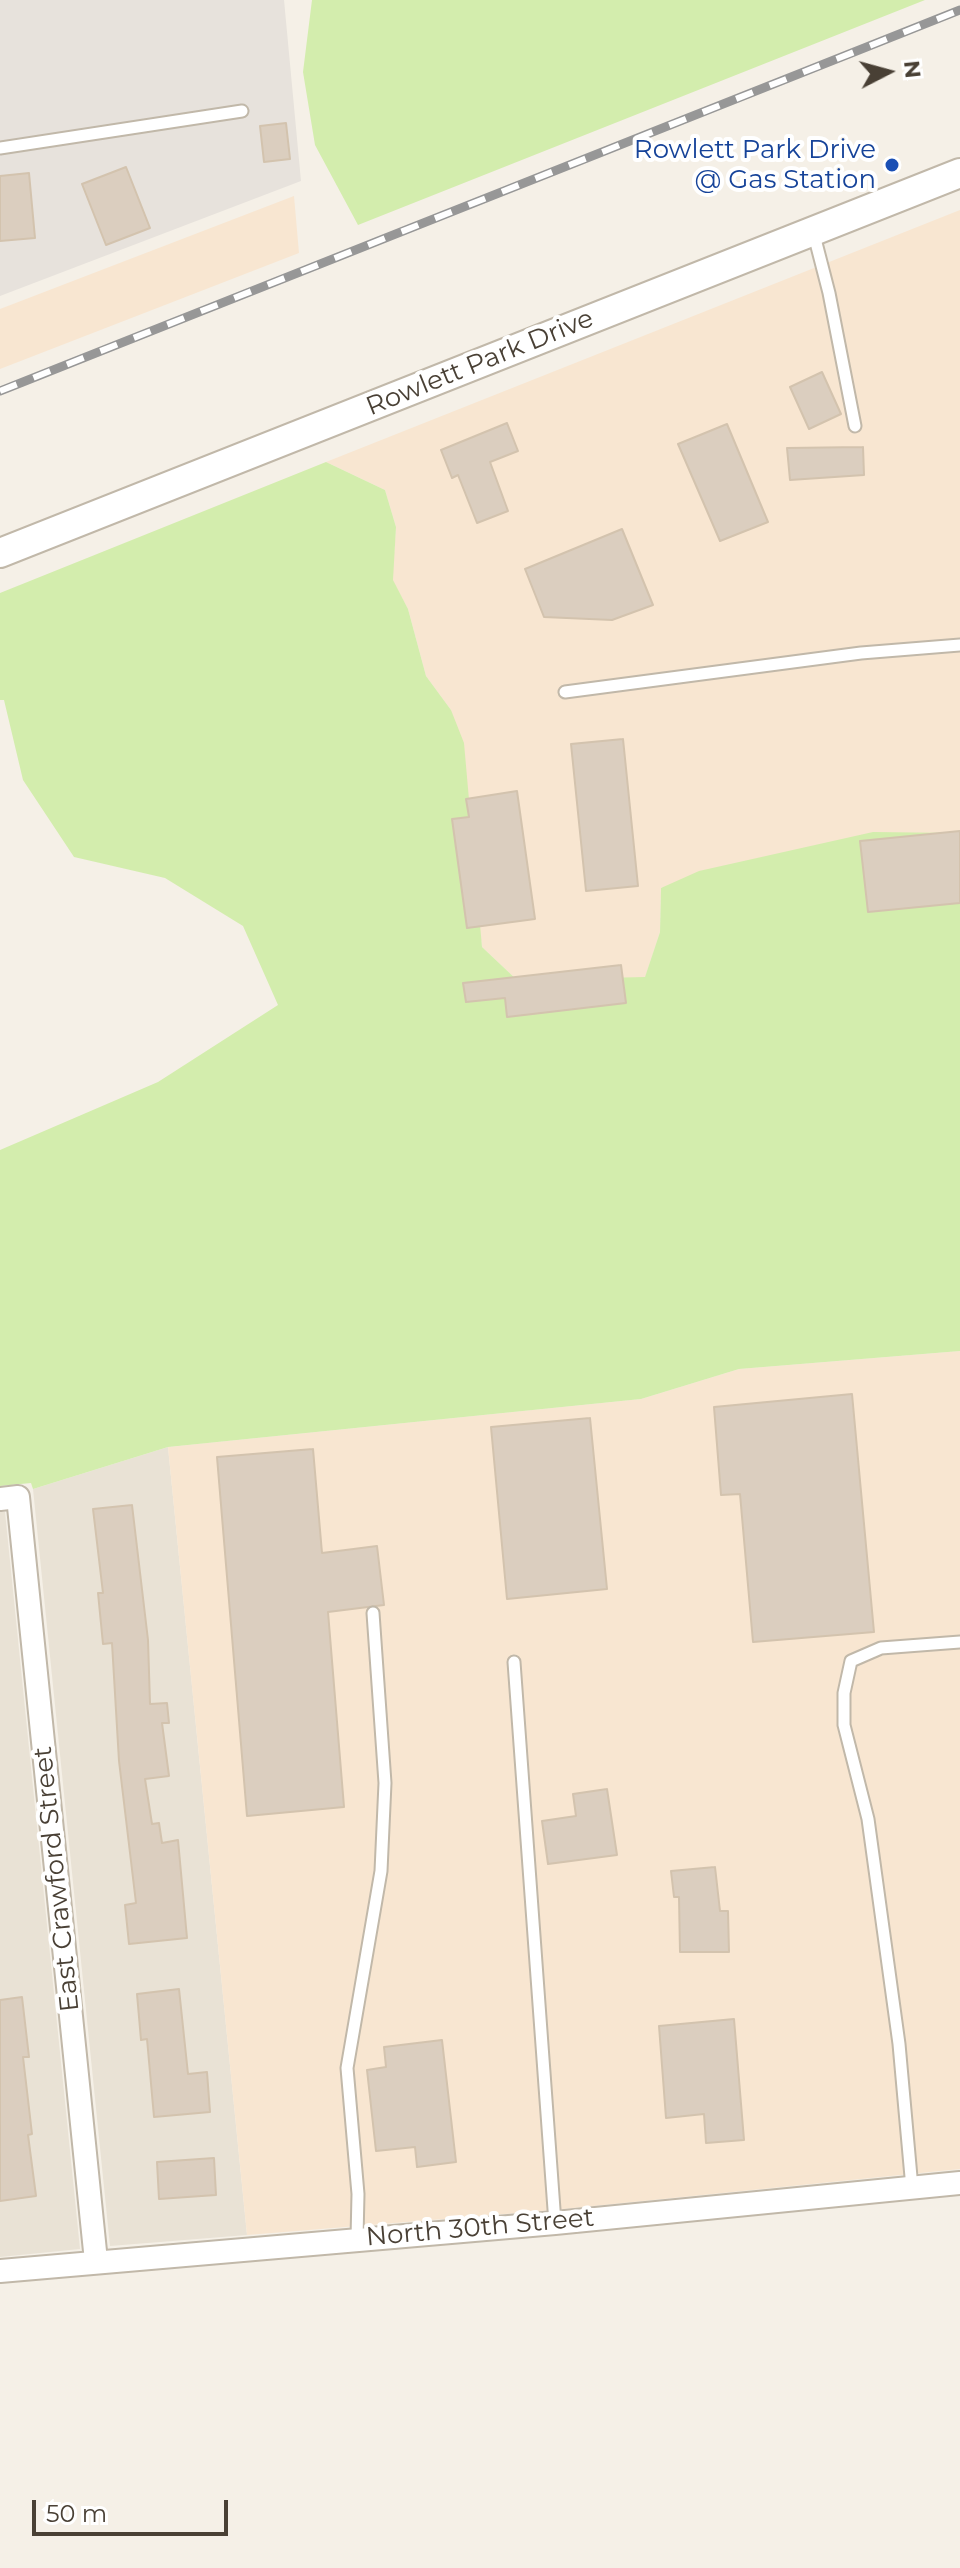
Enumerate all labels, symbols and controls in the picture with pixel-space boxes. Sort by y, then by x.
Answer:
north arrow [848,32,928,112]
text: N [898,59,927,80]
place label: Rowlett Park Drive @ Gas Station [634,134,876,196]
marker: Rowlett Park Drive @ Gas Station [883,156,901,174]
street label: Rowlett Park Drive [362,303,598,423]
street label: East Crawford Street [28,1745,86,2013]
street label: North 30th Street [365,2202,595,2254]
scale bar [36,2484,232,2534]
text: 50 m [46,2499,107,2528]

